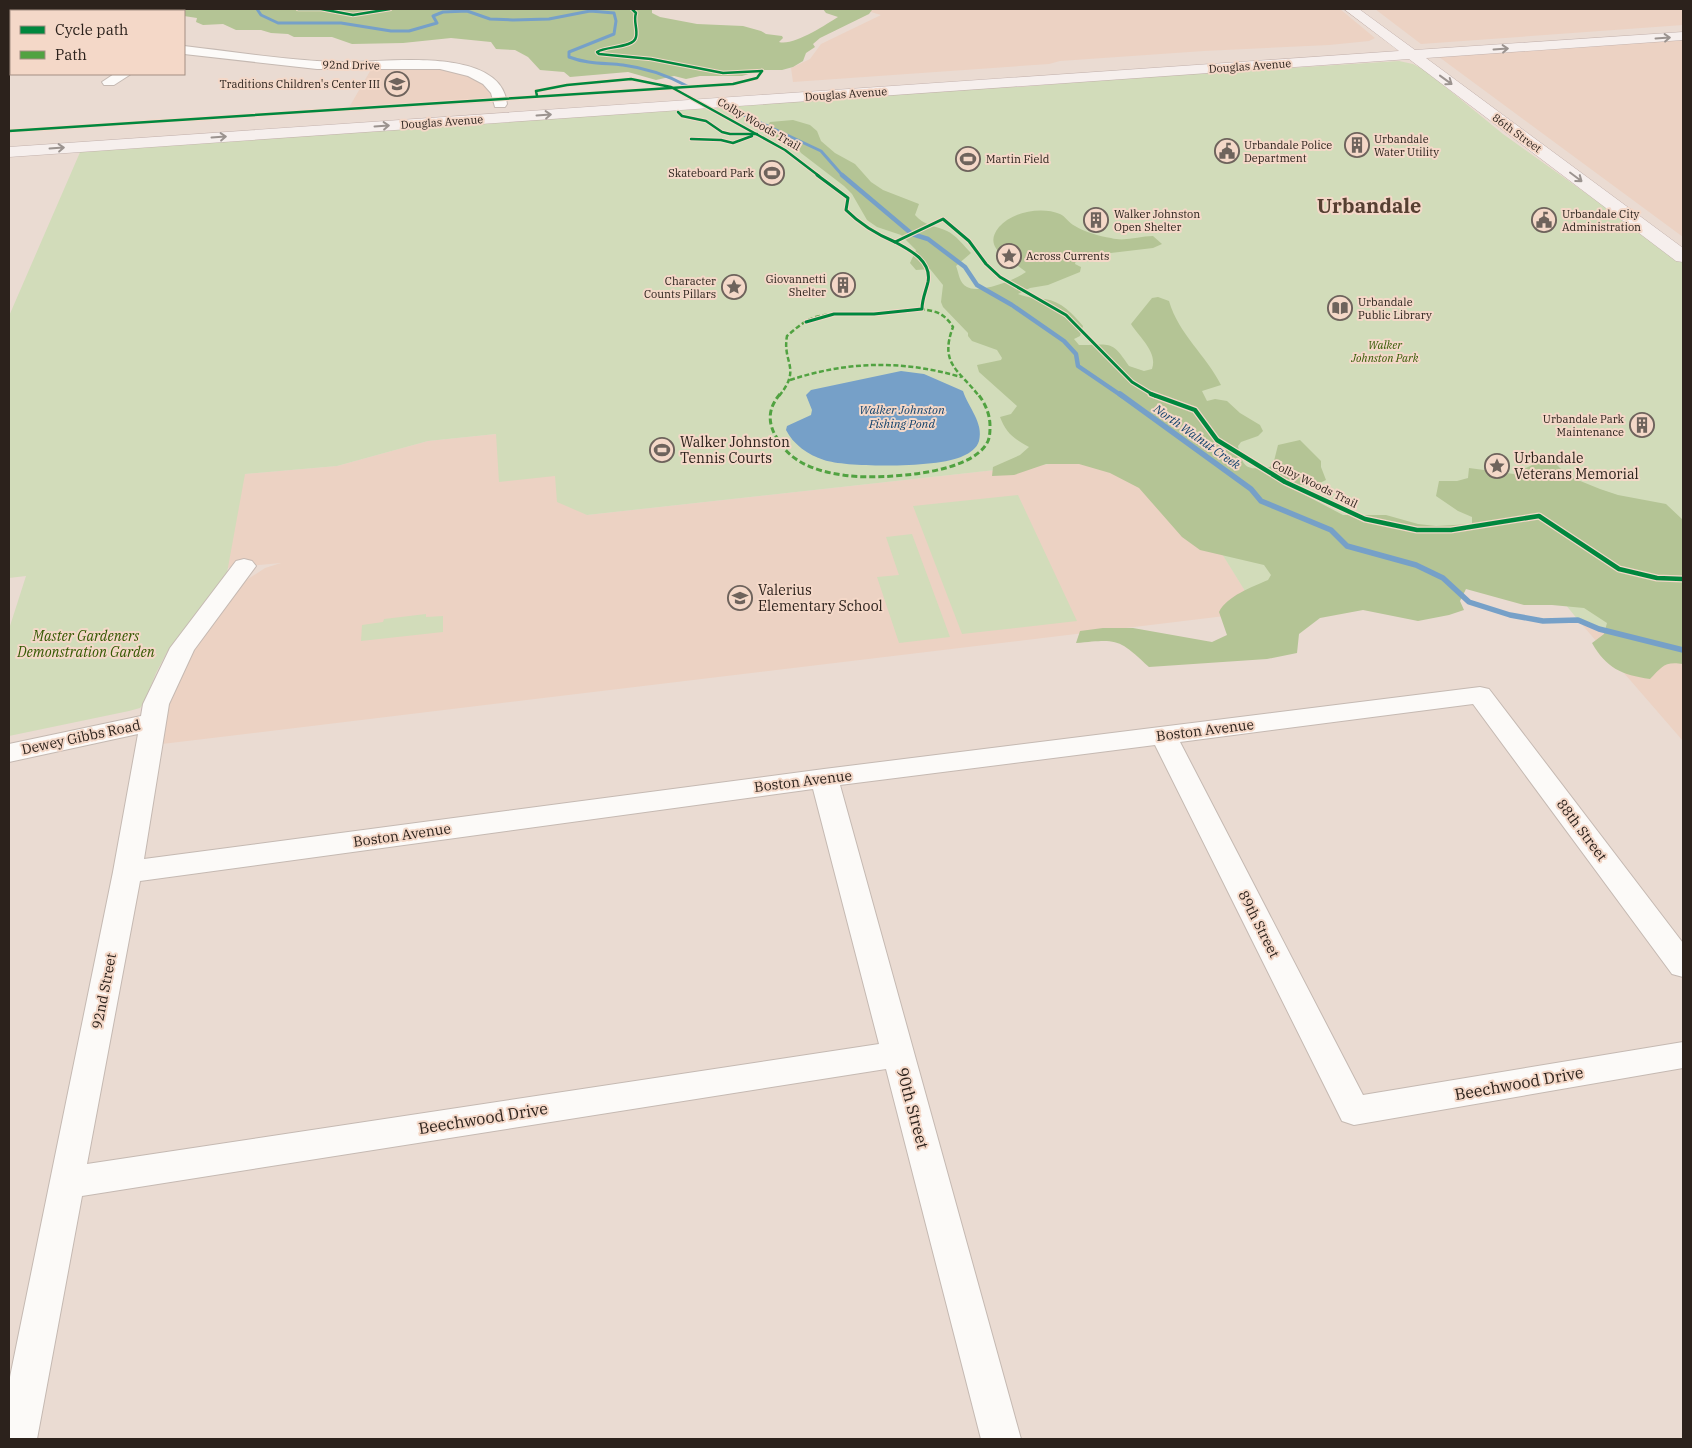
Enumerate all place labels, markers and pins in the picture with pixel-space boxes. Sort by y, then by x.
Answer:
school or university icon: Traditions Children's Center III [384,71,410,97]
place label: Traditions Children's Center III [220,77,380,91]
building icon: Urbandale Water Utility [1344,132,1370,158]
place label: Urbandale Water Utility [1374,132,1439,159]
public building icon: Urbandale Police Department [1214,138,1240,164]
place label: Urbandale Police Department [1244,138,1332,165]
sports icon: Martin Field [955,146,981,172]
place label: Martin Field [986,152,1050,166]
sports icon: Skateboard Park [759,160,785,186]
place label: Skateboard Park [668,166,755,180]
building icon: Walker Johnston Open Shelter [1083,207,1109,233]
place label: Walker Johnston Open Shelter [1114,207,1200,234]
public building icon: Urbandale City Administration [1531,207,1557,233]
place label: Urbandale City Administration [1562,207,1641,234]
place icon: Across Currents [996,243,1022,269]
place label: Across Currents [1026,249,1109,263]
place label: Giovannetti Shelter [766,272,827,299]
building icon: Giovannetti Shelter [830,272,856,298]
place label: Character Counts Pillars [644,274,716,301]
place icon: Character Counts Pillars [721,274,747,300]
library icon: Urbandale Public Library [1327,295,1353,321]
place label: Urbandale Public Library [1358,295,1432,322]
place label: Urbandale Park Maintenance [1543,412,1625,439]
building icon: Urbandale Park Maintenance [1629,412,1655,438]
place label: Walker Johnston Tennis Courts [680,433,790,467]
sports icon: Walker Johnston Tennis Courts [649,437,675,463]
place label: Urbandale Veterans Memorial [1514,449,1639,483]
place icon: Urbandale Veterans Memorial [1484,453,1510,479]
place label: Valerius Elementary School [758,581,883,615]
school or university icon: Valerius Elementary School [727,585,753,611]

